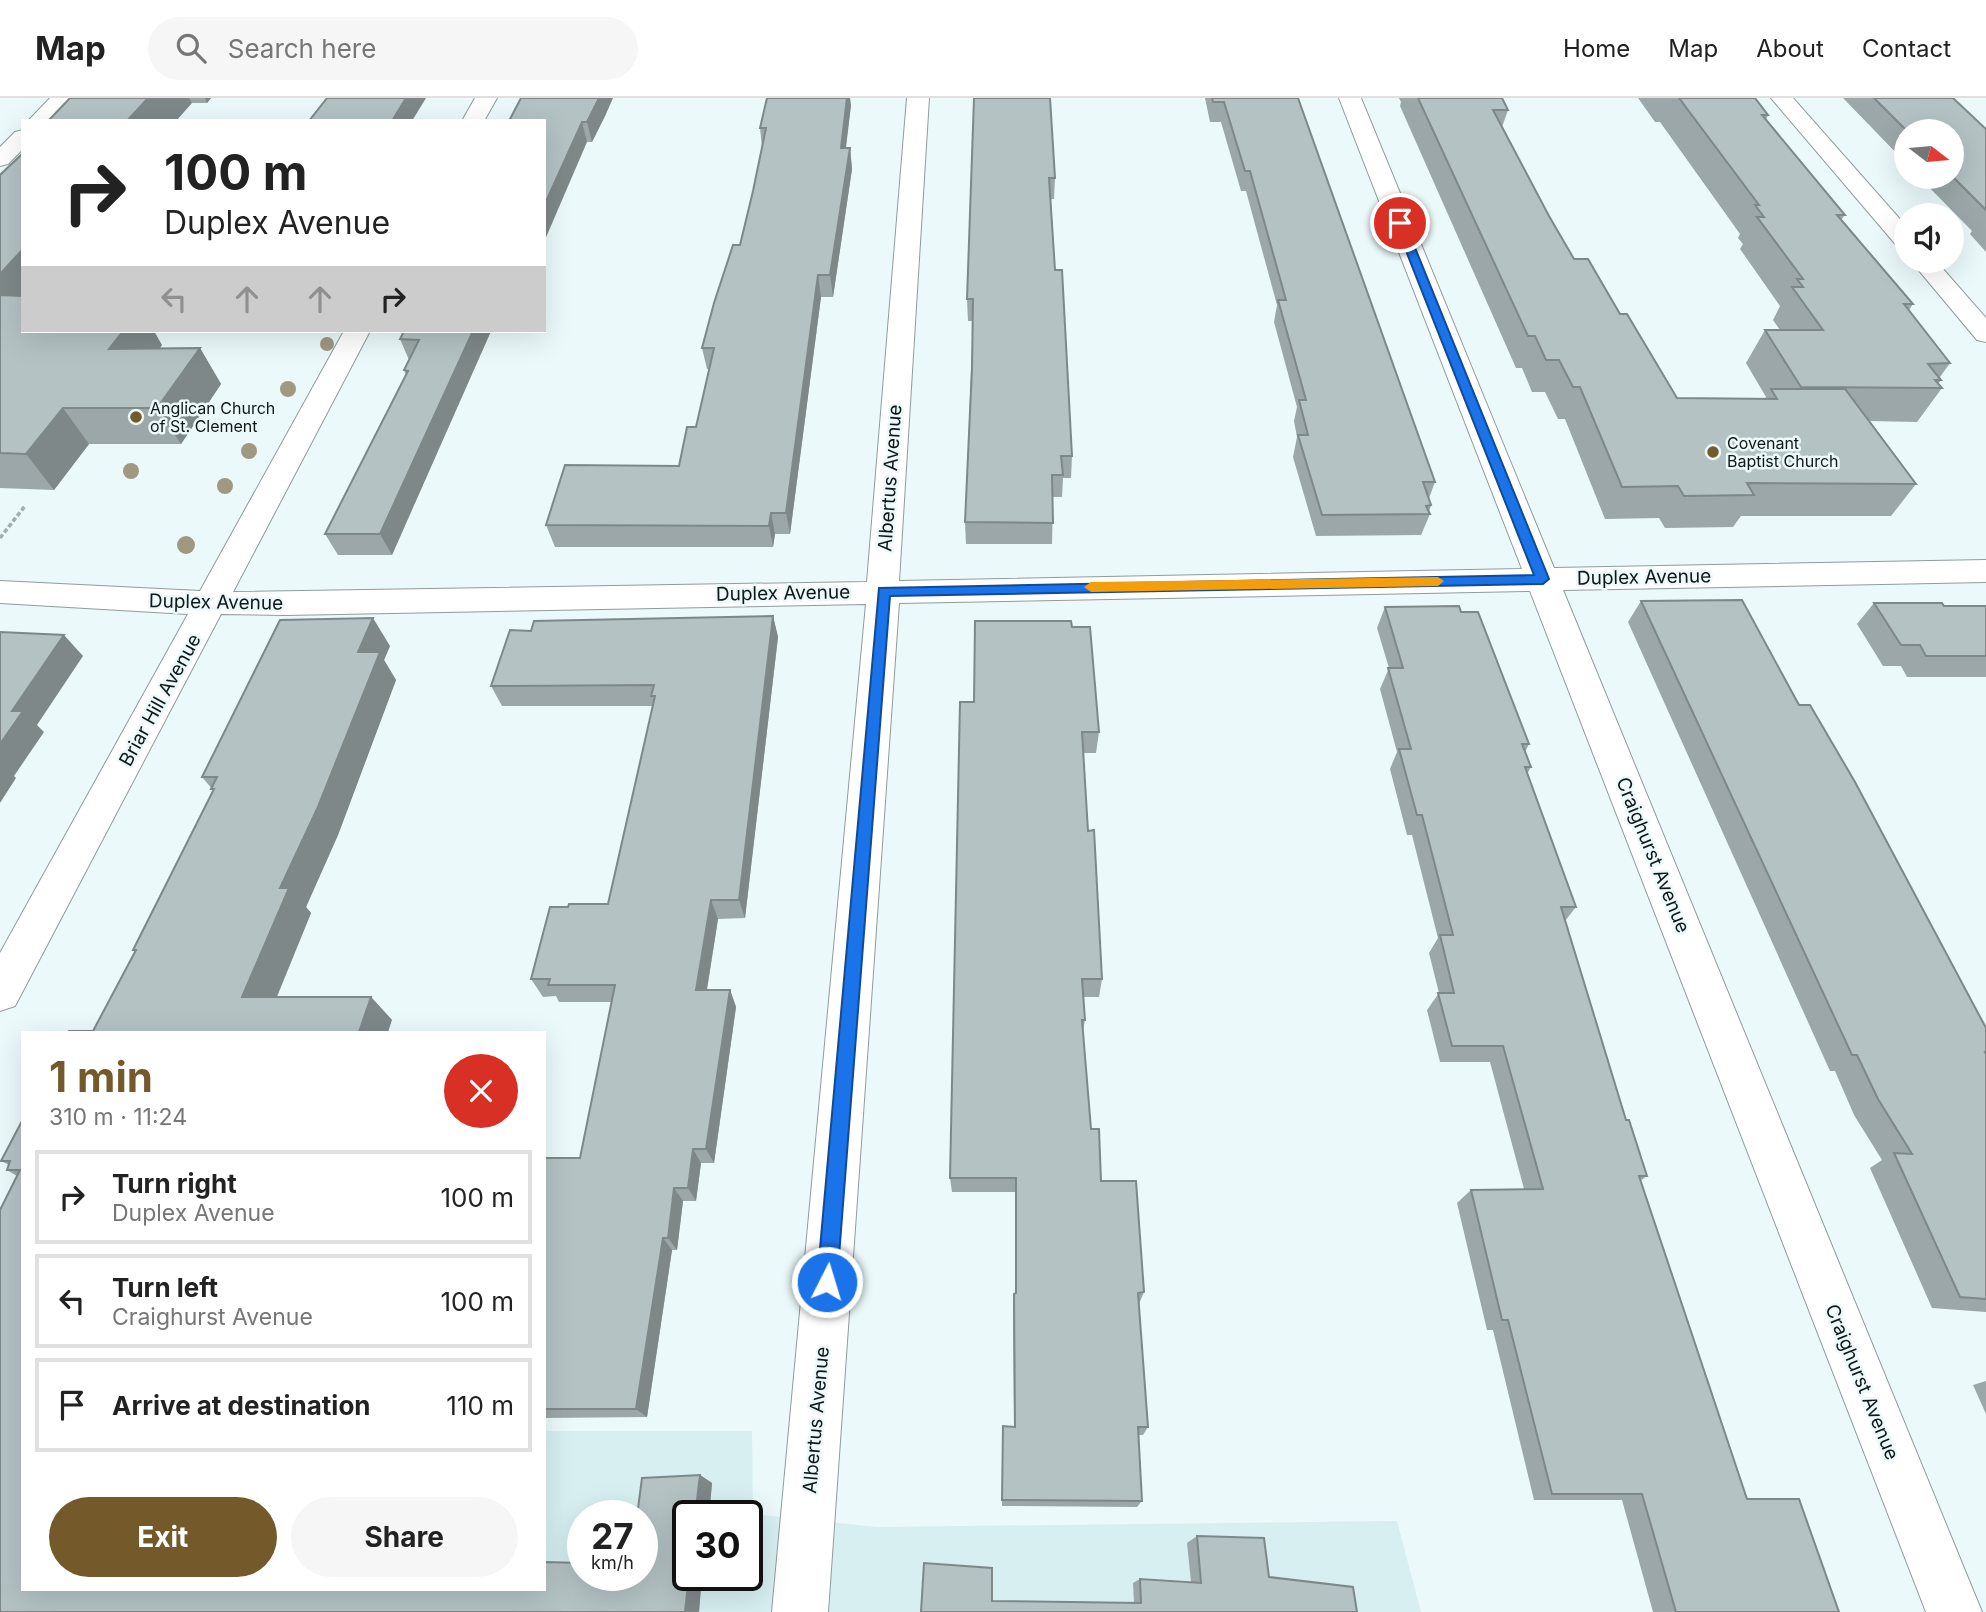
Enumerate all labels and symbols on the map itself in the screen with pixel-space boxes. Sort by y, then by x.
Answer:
north arrow [1894,119,1964,189]
pin [1370,193,1430,253]
place label: Anglican Church of St. Clement [150,398,275,436]
street label: Albertus Avenue [873,404,907,552]
marker: Anglican Church of St. Clement [128,409,144,425]
place label: Covenant Baptist Church [1727,433,1839,471]
marker: Covenant Baptist Church [1705,444,1721,460]
street label: Duplex Avenue [1577,564,1711,590]
street label: Duplex Avenue [716,580,850,606]
street label: Duplex Avenue [149,589,283,615]
street label: Briar Hill Avenue [114,630,206,770]
street label: Craighurst Avenue [1611,774,1695,936]
position arrow [790,1245,864,1319]
street label: Craighurst Avenue [1820,1301,1904,1463]
street label: Albertus Avenue [798,1346,834,1494]
speed limit sign: 30 [672,1500,763,1591]

